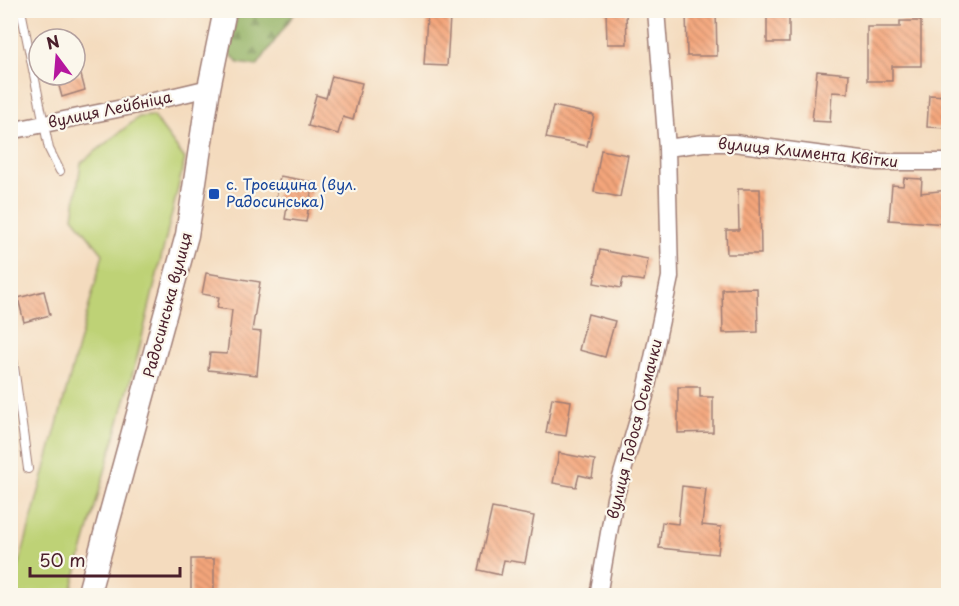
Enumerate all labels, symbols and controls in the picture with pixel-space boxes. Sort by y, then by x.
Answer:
north arrow [27,27,87,87]
text: N [43,28,62,55]
street label: вулиця Лейбніца [46,84,175,133]
street label: вулиця Климента Квітки [717,131,899,172]
place label: с. Троєщина (вул. Радосинська) [226,172,357,212]
marker: с. Троєщина (вул. Радосинська) [207,187,221,201]
street label: Радосинська вулиця [136,229,197,380]
street label: вулиця Тодося Осьмачки [600,336,667,521]
scale bar [30,540,180,578]
text: 50 m [39,546,86,573]

